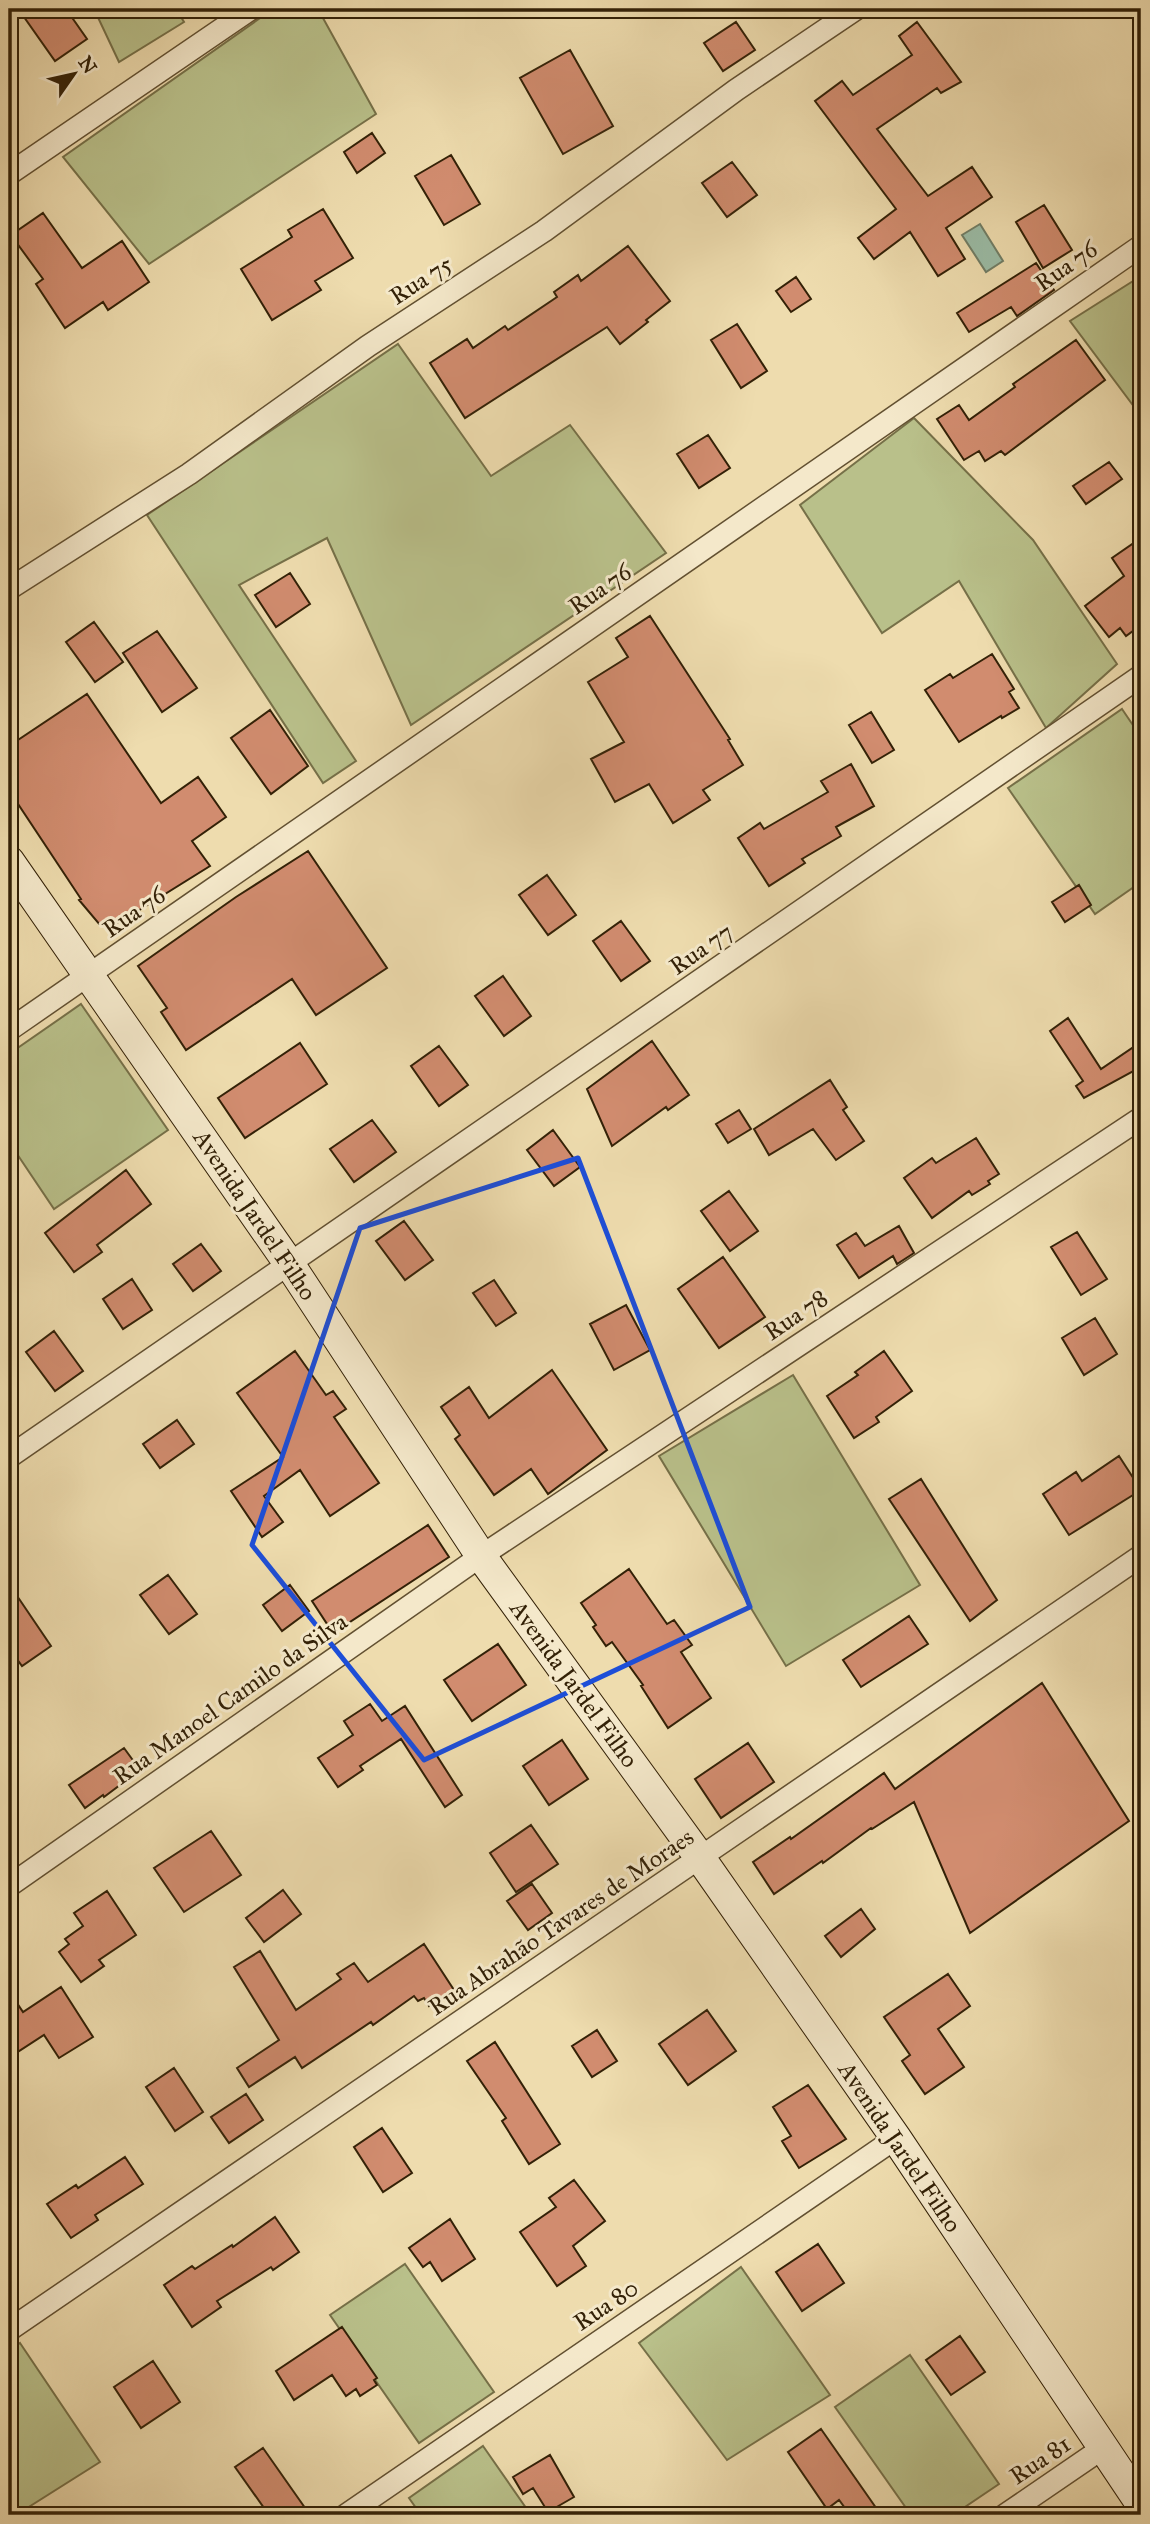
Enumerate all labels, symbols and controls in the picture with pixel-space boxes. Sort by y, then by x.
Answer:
north arrow [38,38,108,108]
text: N [74,52,102,78]
street label: Rua 76 [1029,233,1104,298]
street label: Rua 75 [384,249,458,311]
street label: Rua 76 [563,556,638,621]
street label: Rua 76 [97,879,172,944]
street label: Rua 77 [664,917,738,981]
street label: Avenida Jardel Filho [186,1123,323,1306]
street label: Rua 78 [758,1283,834,1347]
street label: Avenida Jardel Filho [503,1594,645,1773]
street label: Rua Manoel Camilo da Silva [107,1606,354,1791]
street label: Rua Abrahão Tavares de Moraes [423,1822,699,2022]
street label: Avenida Jardel Filho [831,2055,968,2238]
street label: Rua 80 [568,2273,644,2337]
street label: Rua 81 [1004,2429,1076,2491]

